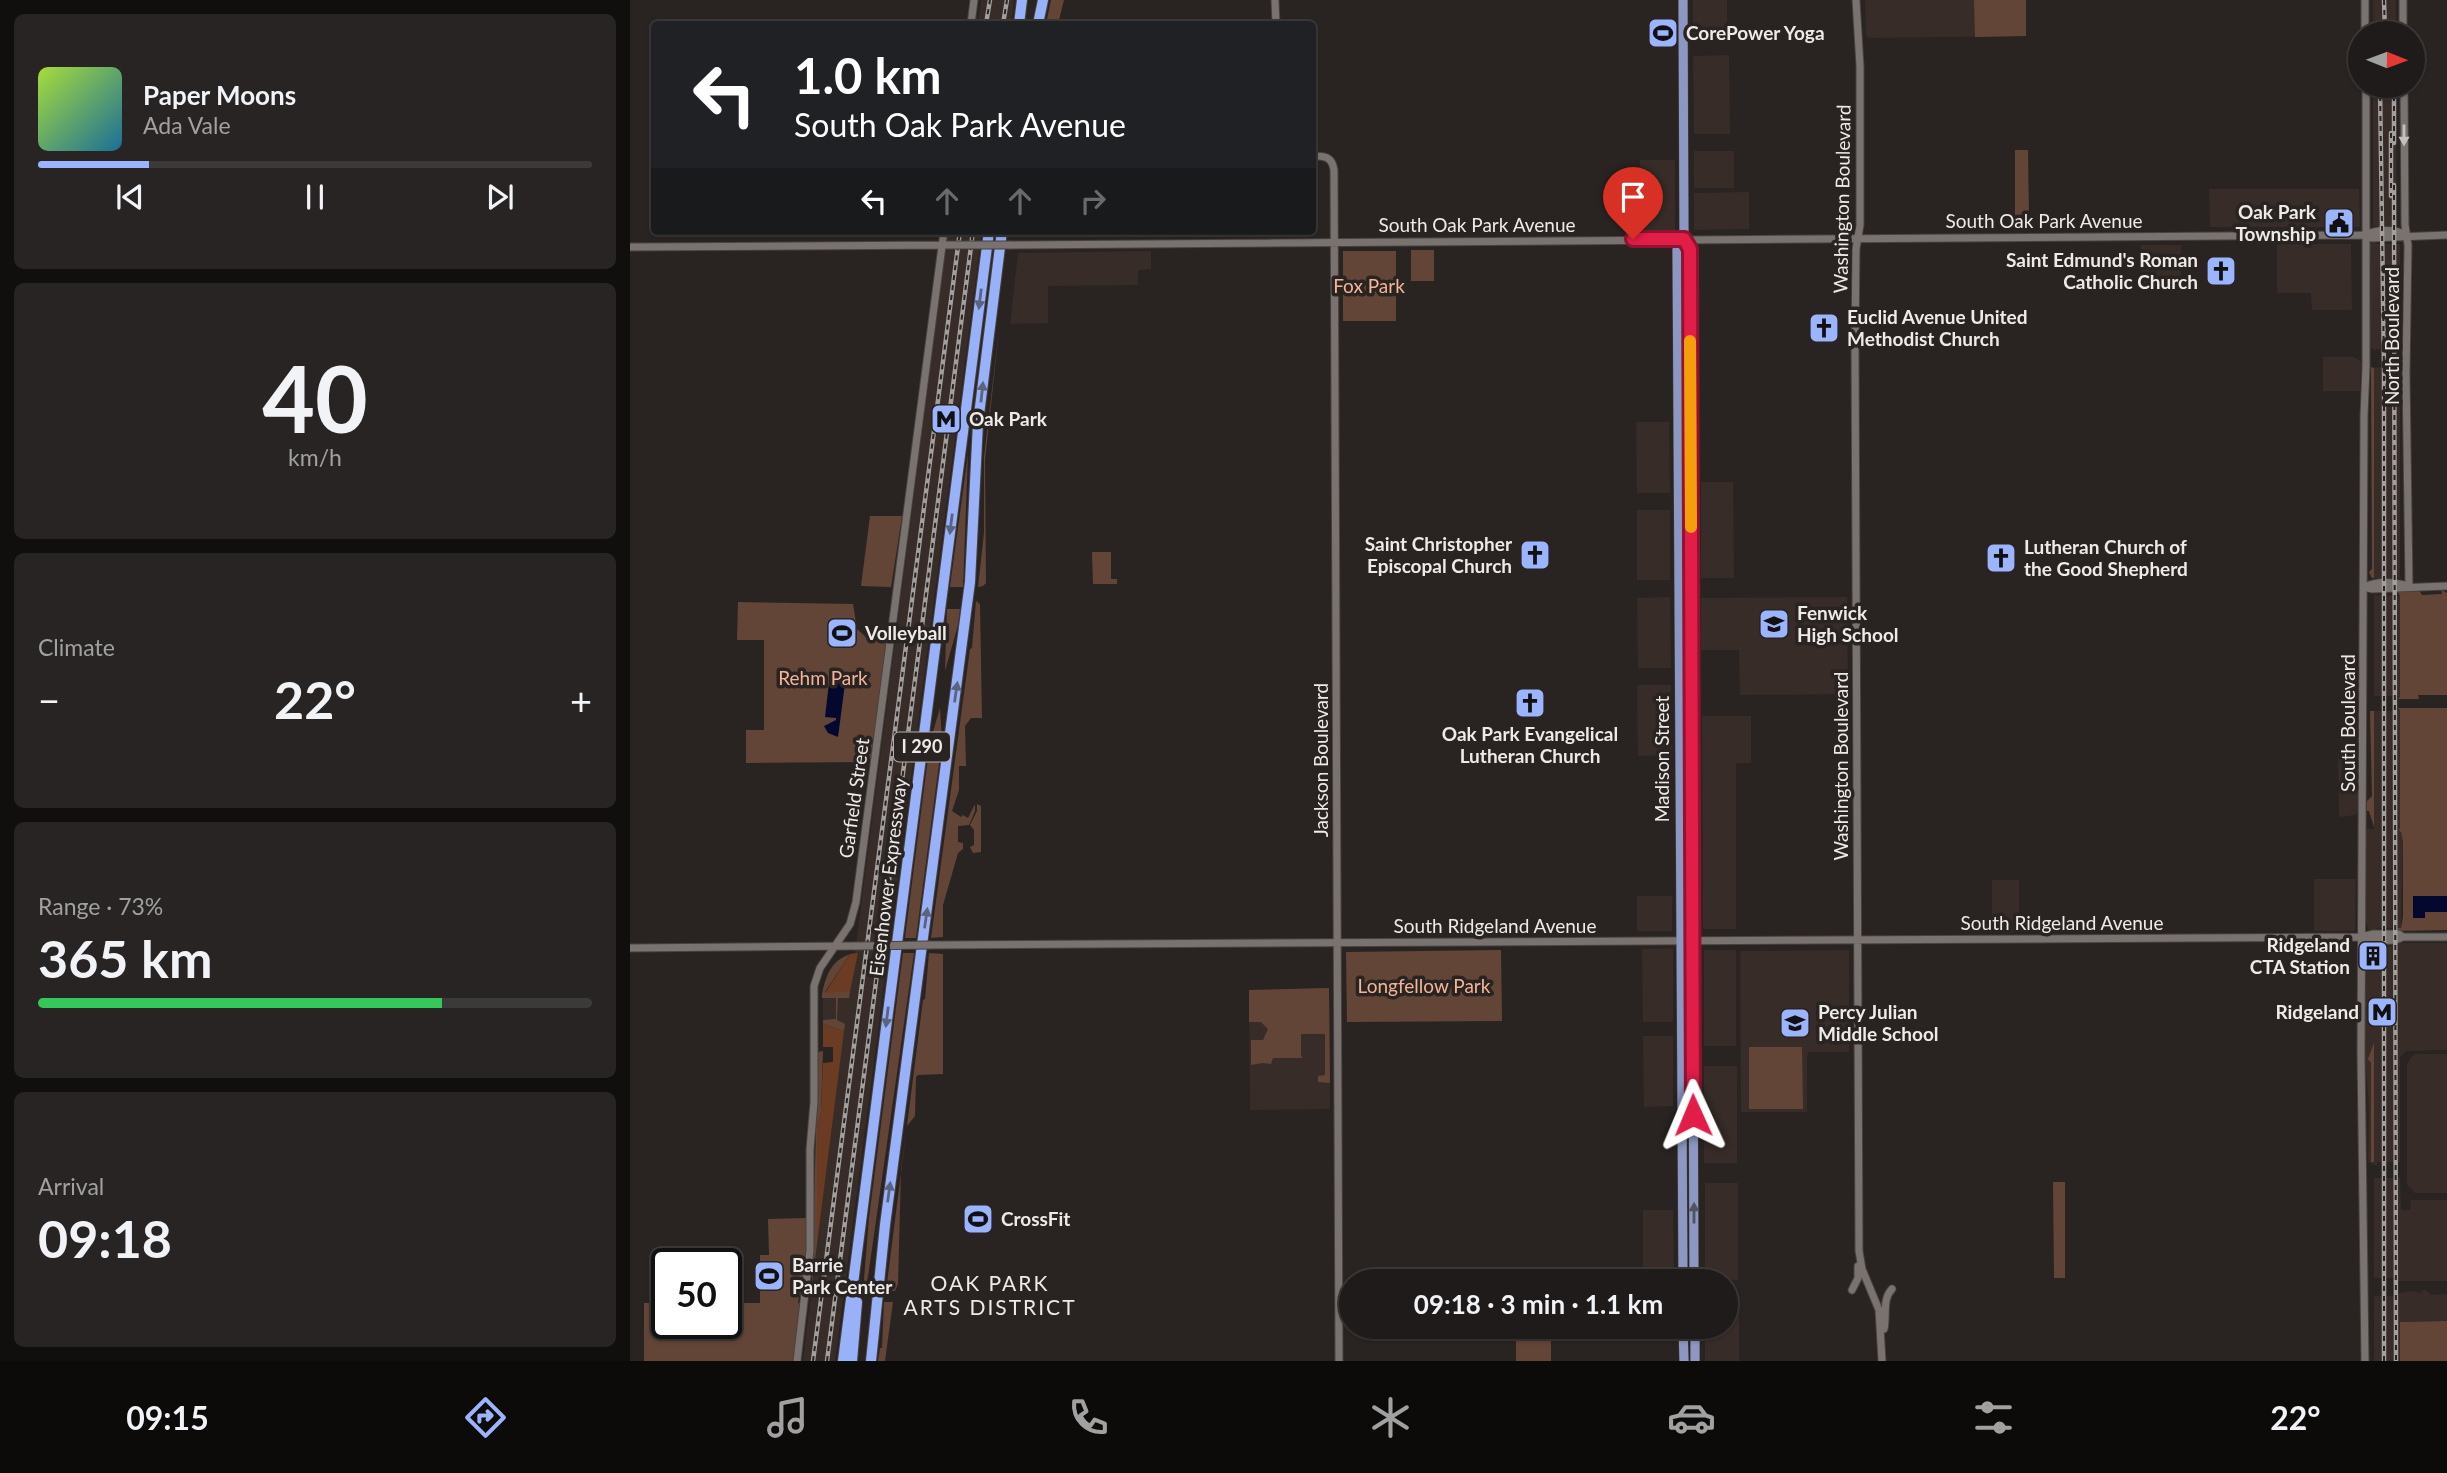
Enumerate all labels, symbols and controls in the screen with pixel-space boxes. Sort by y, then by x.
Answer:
sports icon: CorePower Yoga [1646,16,1680,50]
place label: CorePower Yoga [1686,21,1825,44]
north arrow [2348,21,2426,98]
map controls [2348,21,2425,98]
text: 1.0 km [794,46,942,104]
icon: left [679,49,770,140]
text: Paper Moons [143,79,296,111]
street label: Washington Boulevard [1828,104,1855,294]
text: South Oak Park Avenue [794,105,1126,144]
text: Ada Vale [143,111,231,139]
one-way arrow [2398,125,2410,147]
pin [1603,167,1663,239]
icon: previous [111,178,149,216]
icon: pause [296,178,334,216]
icon: next [481,178,519,216]
icon: arrive [1614,178,1652,216]
icon: left [855,182,893,220]
icon: ahead [928,182,966,220]
icon: ahead [1001,182,1039,220]
icon: right [1074,182,1112,220]
place label: Oak Park Township [2235,200,2317,245]
public building icon: Oak Park Township [2322,206,2356,240]
street label: South Oak Park Avenue [1945,209,2143,232]
street label: South Oak Park Avenue [1378,213,1576,236]
place label: Saint Edmund's Roman Catholic Church [2006,248,2198,293]
church icon: Saint Edmund's Roman Catholic Church [2204,254,2238,288]
street label: North Boulevard [2380,267,2403,405]
park label: Fox Park [1333,274,1405,297]
one-way arrow [975,288,986,310]
place label: Euclid Avenue United Methodist Church [1847,305,2028,350]
church icon: Euclid Avenue United Methodist Church [1807,311,1841,345]
text: 40 [262,343,368,452]
one-way arrow [976,381,987,403]
metro station icon: Oak Park [929,402,963,436]
place label: Oak Park [969,407,1048,430]
text: km/h [288,443,342,471]
one-way arrow [945,513,956,535]
place label: Saint Christopher Episcopal Church [1365,532,1513,577]
place label: Lutheran Church of the Good Shepherd [2024,535,2188,580]
church icon: Saint Christopher Episcopal Church [1518,538,1552,572]
church icon: Lutheran Church of the Good Shepherd [1984,541,2018,575]
place label: Fenwick High School [1797,601,1899,646]
school or university icon: Fenwick High School [1757,607,1791,641]
sports icon: Volleyball [825,616,859,650]
place label: Volleyball [864,621,947,644]
text: Climate [38,633,115,661]
street label: South Boulevard [2336,654,2359,792]
park label: Rehm Park [778,666,868,689]
text: 22° [274,668,356,730]
street label: Washington Boulevard [1829,672,1852,860]
text: − [38,677,60,723]
text: + [570,677,592,723]
one-way arrow [950,681,961,703]
street label: Jackson Boulevard [1309,683,1332,837]
church icon: Oak Park Evangelical Lutheran Church [1513,686,1547,720]
street label: Madison Street [1650,696,1673,822]
place label: Oak Park Evangelical Lutheran Church [1442,722,1618,767]
road number: I 290 [894,732,950,762]
street label: Garfield Street [834,736,873,859]
street label: Eisenhower Expressway [864,776,911,977]
text: Range · 73% [38,892,163,920]
one-way arrow [920,906,931,928]
street label: South Ridgeland Avenue [1961,911,2163,934]
street label: South Ridgeland Avenue [1394,914,1596,937]
text: 365 km [38,927,212,989]
place label: Ridgeland CTA Station [2250,933,2350,978]
building icon: Ridgeland CTA Station [2356,939,2390,973]
park label: Longfellow Park [1358,974,1491,997]
metro station icon: Ridgeland [2365,995,2399,1029]
place label: Percy Julian Middle School [1818,1000,1939,1045]
place label: Ridgeland [2275,1000,2359,1023]
one-way arrow [882,1006,893,1028]
school or university icon: Percy Julian Middle School [1778,1006,1812,1040]
position arrow [1656,1078,1730,1152]
text: Arrival [38,1172,104,1200]
one-way arrow [884,1181,895,1203]
sports icon: CrossFit [961,1202,995,1236]
one-way arrow [1688,1202,1700,1224]
text: 09:18 [38,1207,172,1269]
place label: CrossFit [1001,1207,1070,1230]
speed limit sign: 50 [651,1248,742,1339]
place label: Barrie Park Center [792,1253,893,1298]
sports icon: Barrie Park Center [752,1259,786,1293]
district label: OAK PARK ARTS DISTRICT [903,1270,1077,1319]
text: 09:18 · 3 min · 1.1 km [1414,1288,1663,1320]
icon: directions [461,1393,510,1442]
icon: music [763,1393,812,1442]
icon: phone [1064,1393,1113,1442]
icon: climate [1366,1393,1415,1442]
icon: car [1667,1393,1716,1442]
icon: filters [1969,1393,2018,1442]
text: 09:15 [126,1398,209,1437]
text: 22° [2270,1398,2321,1437]

